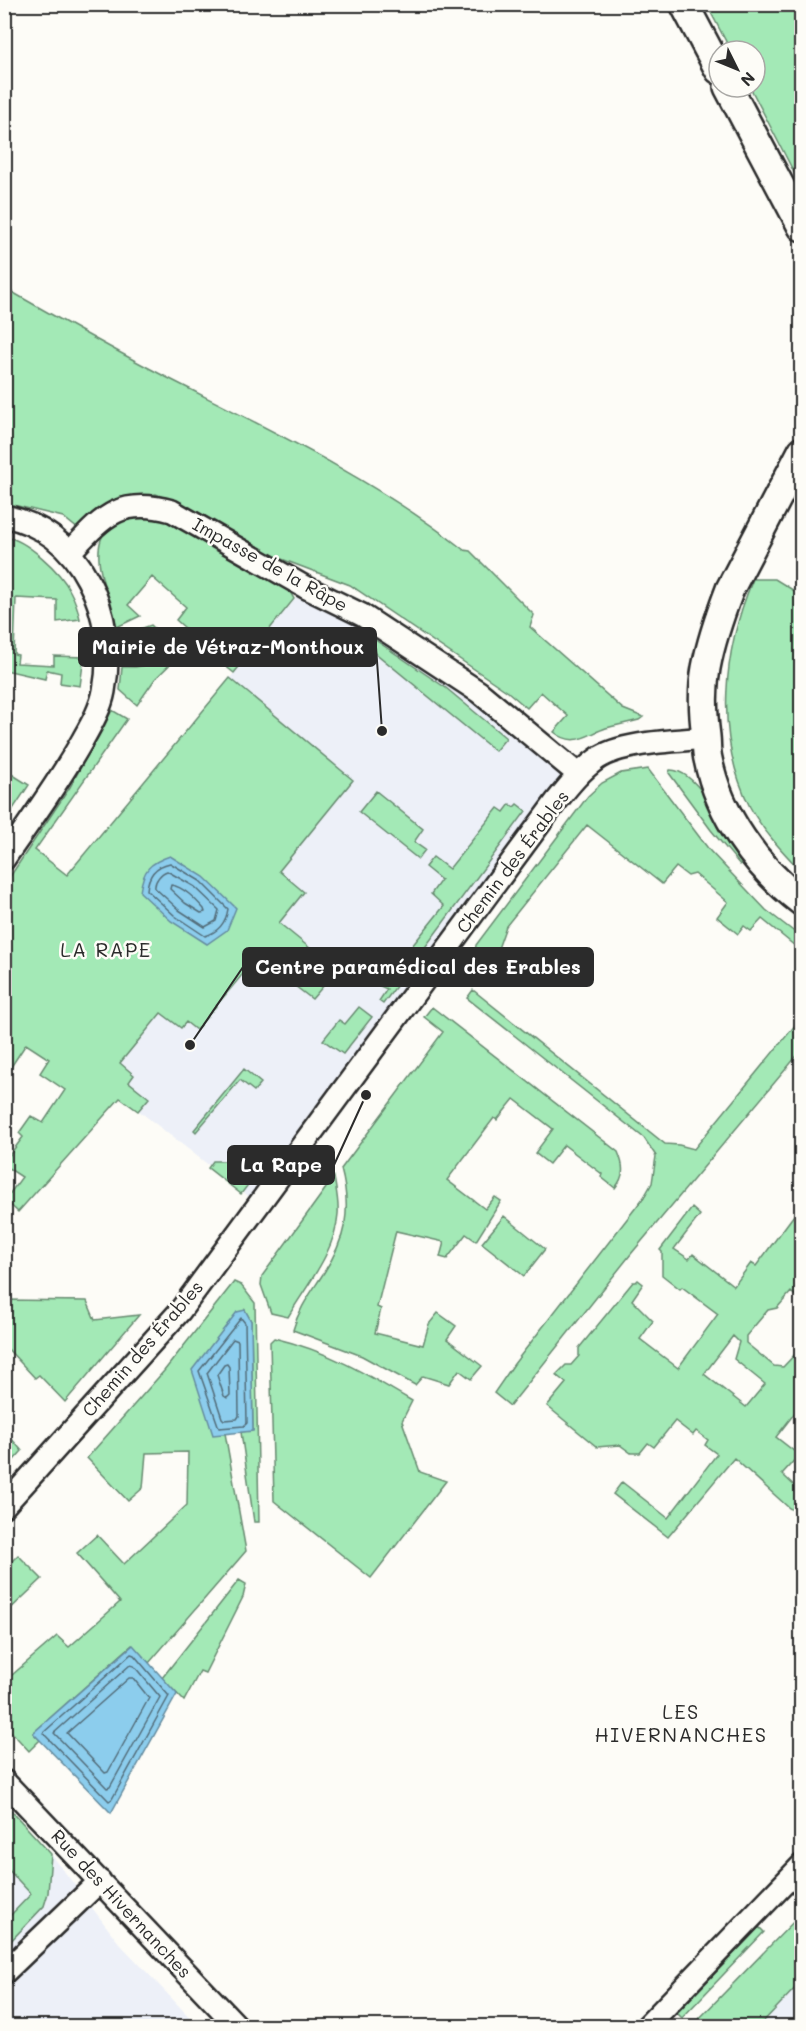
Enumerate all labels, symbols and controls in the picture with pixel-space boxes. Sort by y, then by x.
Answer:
north arrow [707,39,767,99]
text: N [737,68,760,91]
street label: Impasse de la Râpe [189,512,352,617]
callout: Mairie de Vétraz-Monthoux [79,628,376,666]
text: Mairie de Vétraz-Monthoux [92,633,364,659]
street label: Chemin des Érables [450,785,574,938]
district label: LA RAPE [60,936,152,962]
callout: Centre paramédical des Erables [243,948,593,986]
text: Centre paramédical des Erables [255,953,581,979]
callout: La Rape [228,1146,334,1184]
text: La Rape [240,1151,322,1177]
street label: Chemin des Érables [76,1275,208,1422]
district label: LES HIVERNANCHES [595,1698,767,1747]
street label: Rue des Hivernanches [46,1824,197,1983]

